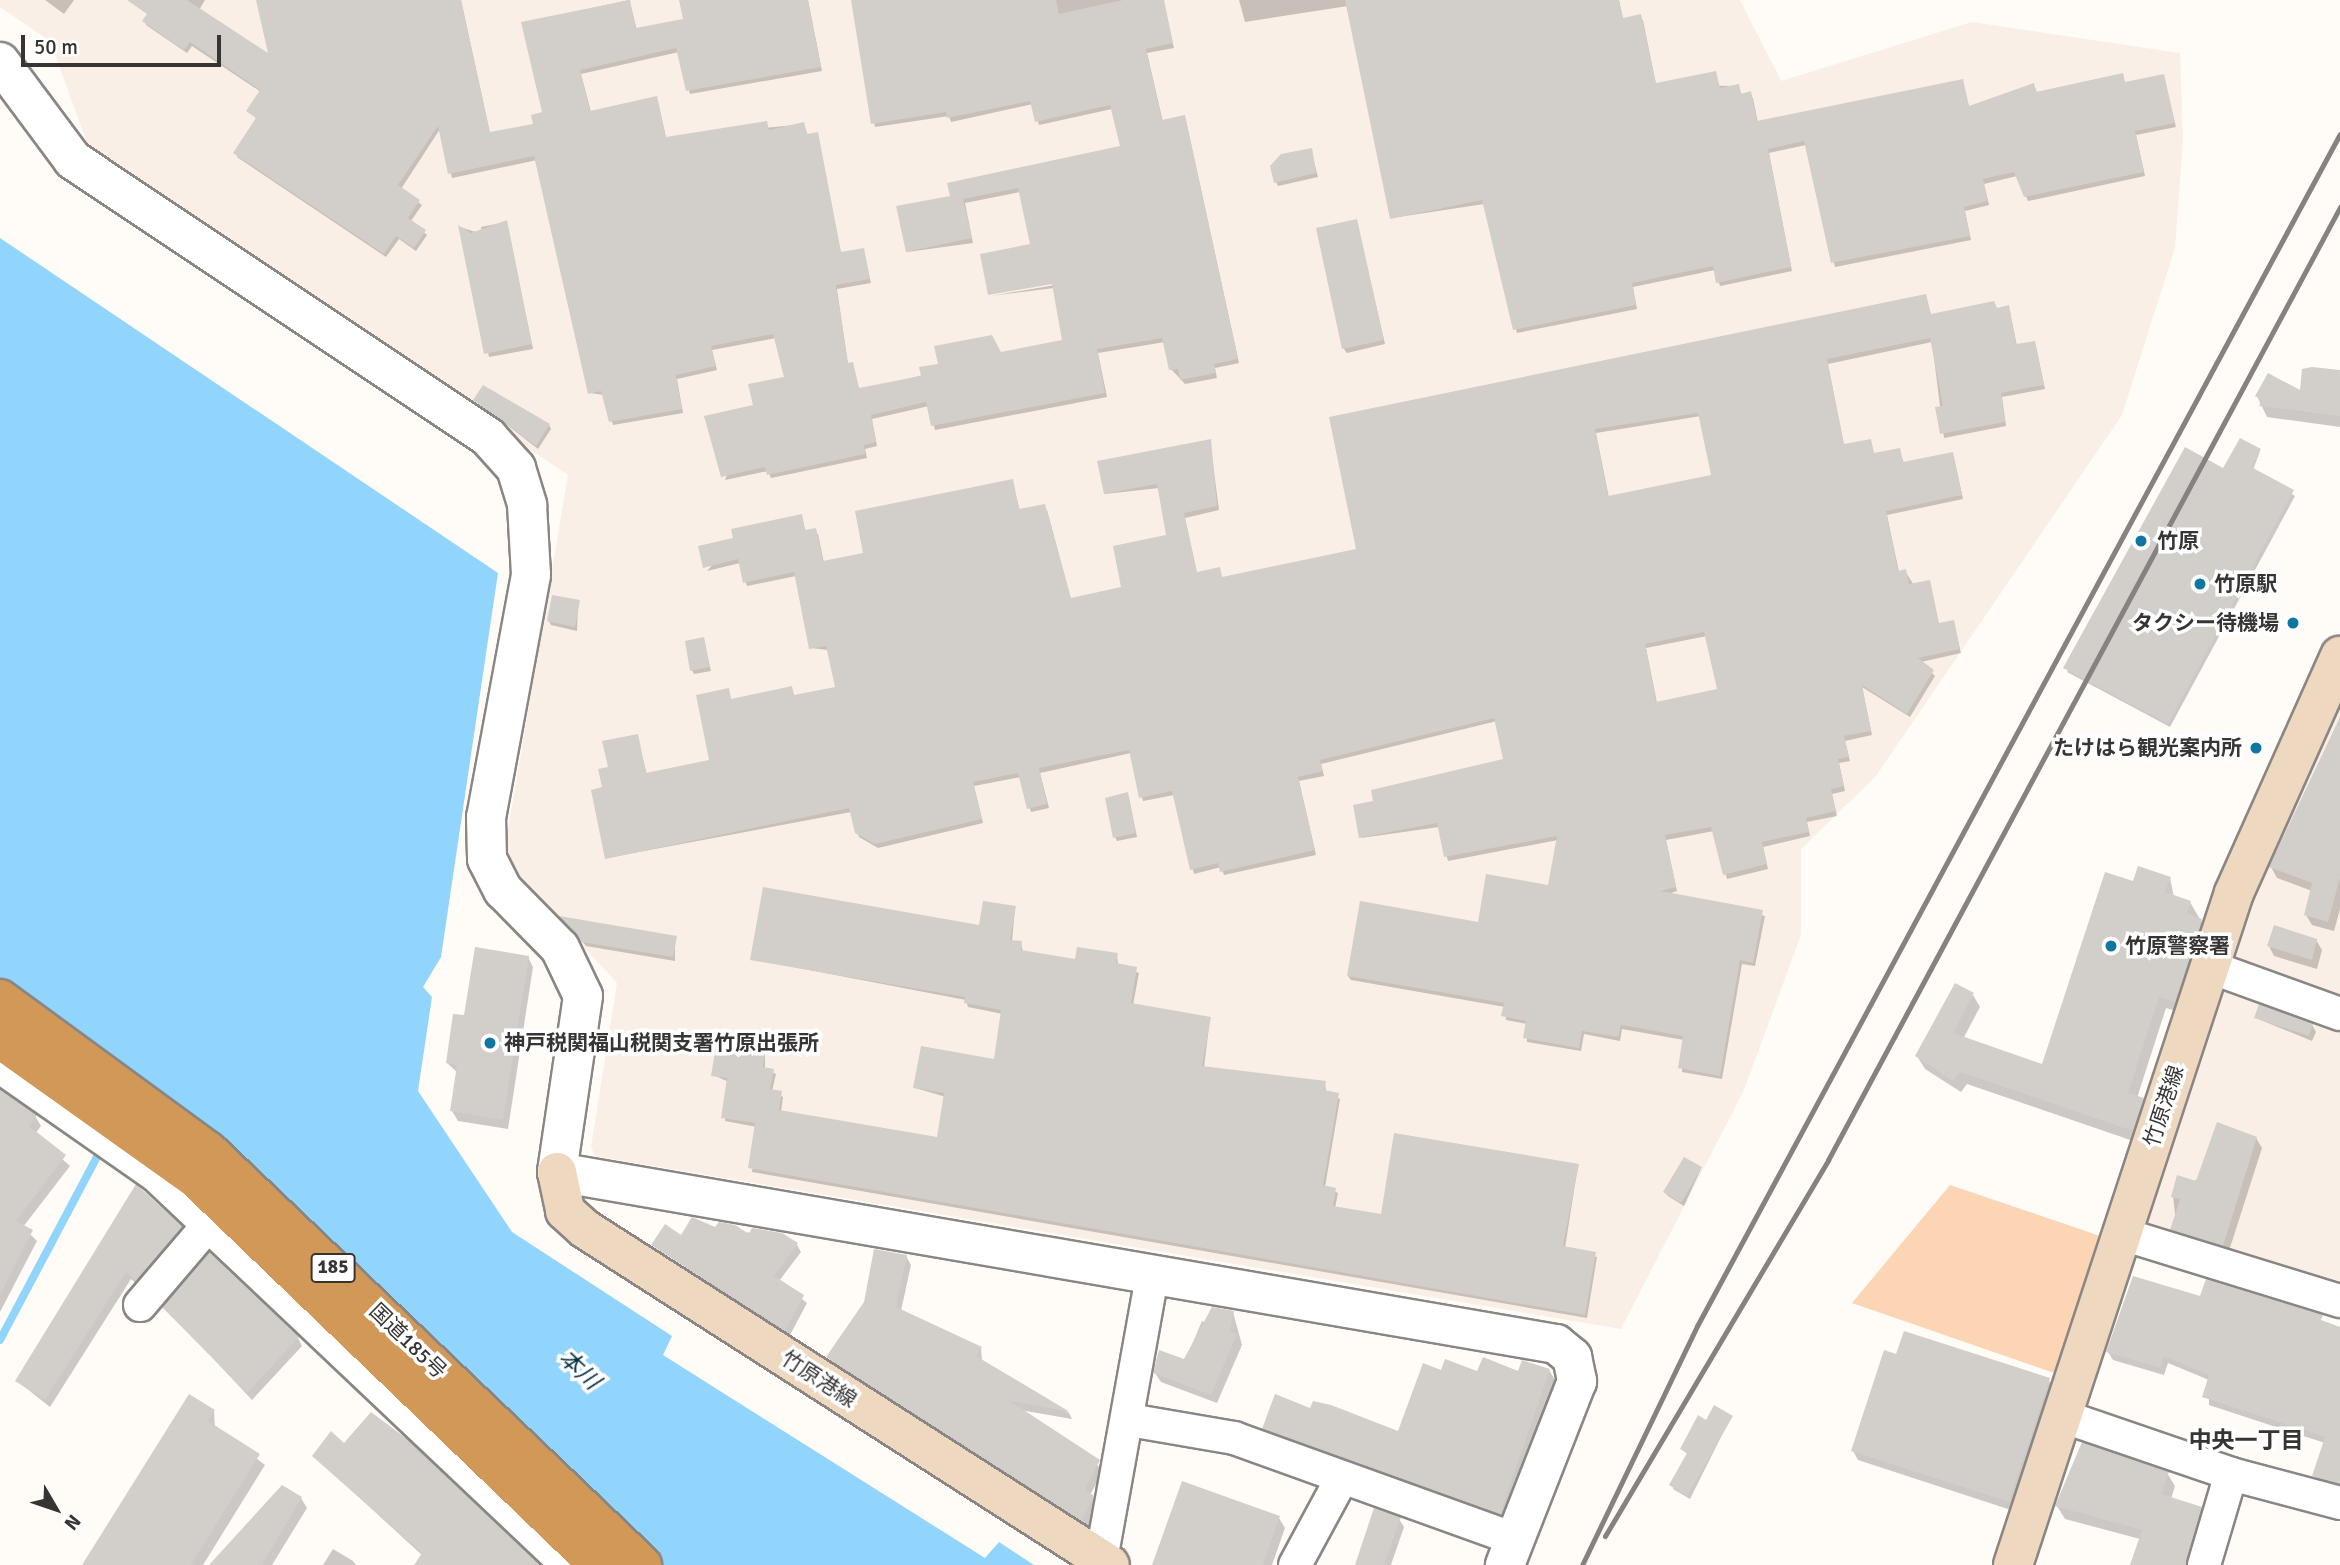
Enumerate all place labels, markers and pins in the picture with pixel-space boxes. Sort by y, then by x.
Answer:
place label: 竹原 [2157,528,2199,554]
marker: 竹原 [2131,531,2151,551]
place label: 竹原駅 [2214,571,2277,597]
marker: 竹原駅 [2192,576,2208,592]
place label: タクシー待機場 [2132,610,2279,636]
marker: タクシー待機場 [2285,615,2301,631]
place label: たけはら観光案内所 [2053,735,2242,761]
marker: たけはら観光案内所 [2248,740,2264,756]
place label: 竹原警察署 [2125,933,2230,959]
marker: 竹原警察署 [2103,938,2119,954]
place label: 神戸税関福山税関支署竹原出張所 [504,1030,819,1056]
marker: 神戸税関福山税関支署竹原出張所 [482,1035,498,1051]

